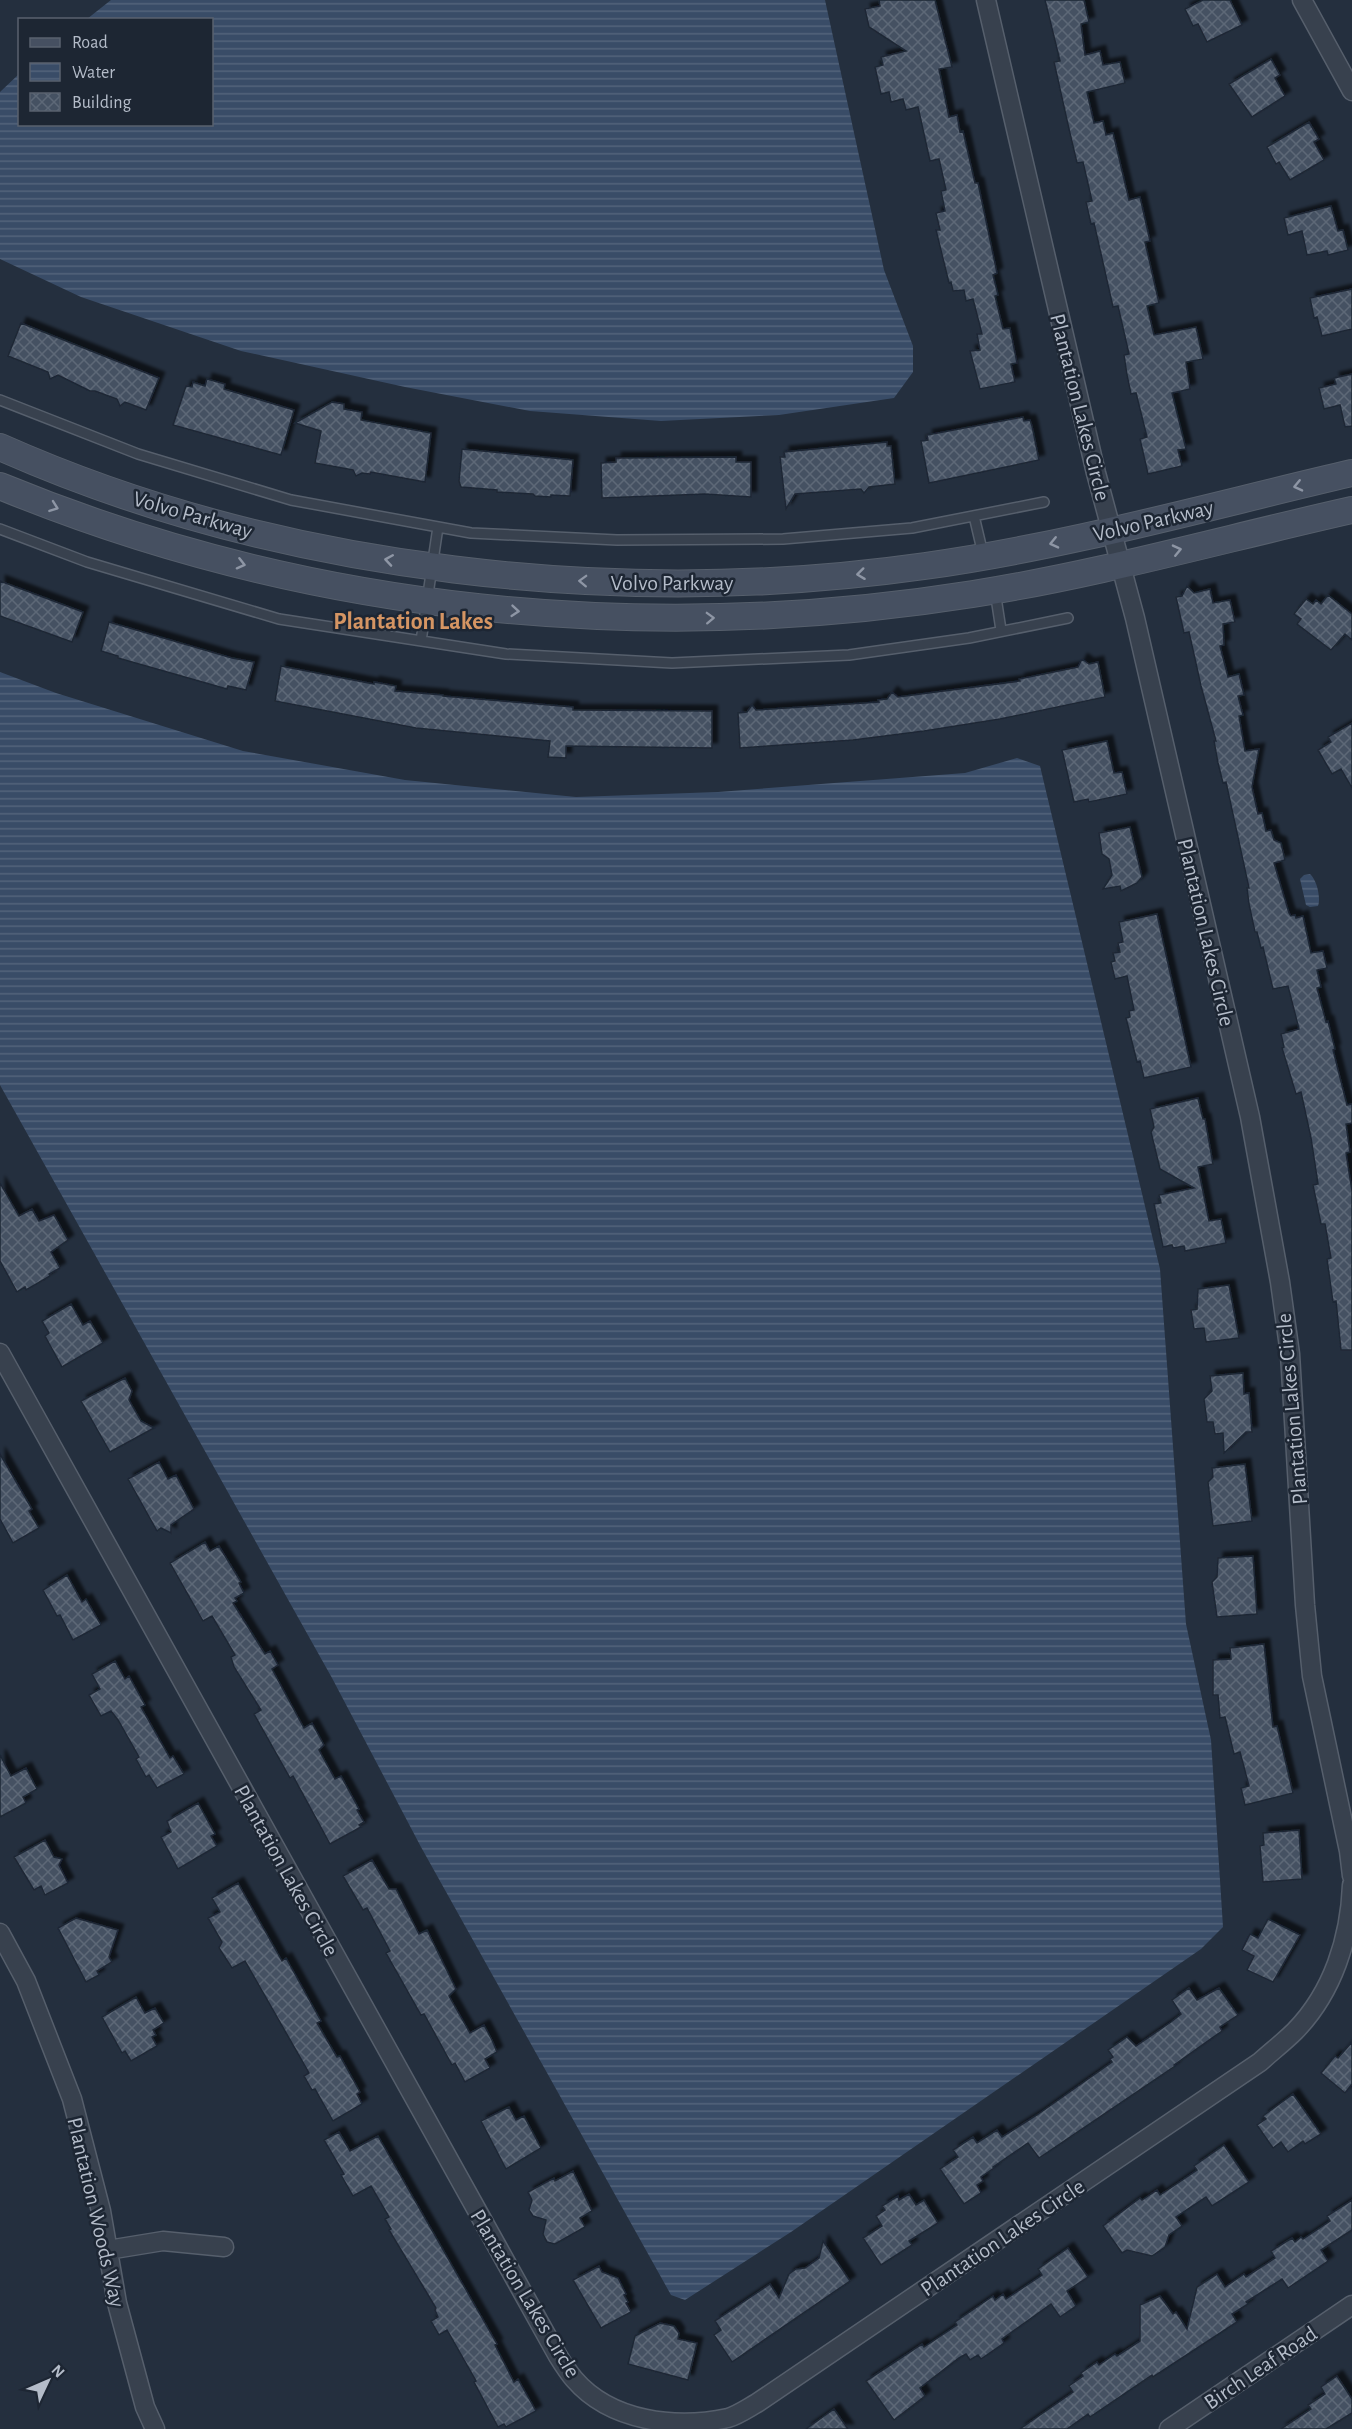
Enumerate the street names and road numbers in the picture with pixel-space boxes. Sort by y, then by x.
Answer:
street label: Plantation Lakes Circle [1046,311,1114,503]
street label: Volvo Parkway [131,487,255,543]
street label: Volvo Parkway [1091,496,1216,546]
street label: Volvo Parkway [611,572,734,594]
street label: Plantation Lakes Circle [1174,836,1238,1028]
street label: Plantation Lakes Circle [1273,1312,1311,1506]
street label: Plantation Lakes Circle [230,1781,342,1960]
street label: Plantation Woods Way [63,2115,129,2310]
street label: Plantation Lakes Circle [917,2175,1088,2301]
street label: Plantation Lakes Circle [466,2206,584,2381]
street label: Birch Leaf Road [1200,2322,1321,2414]

